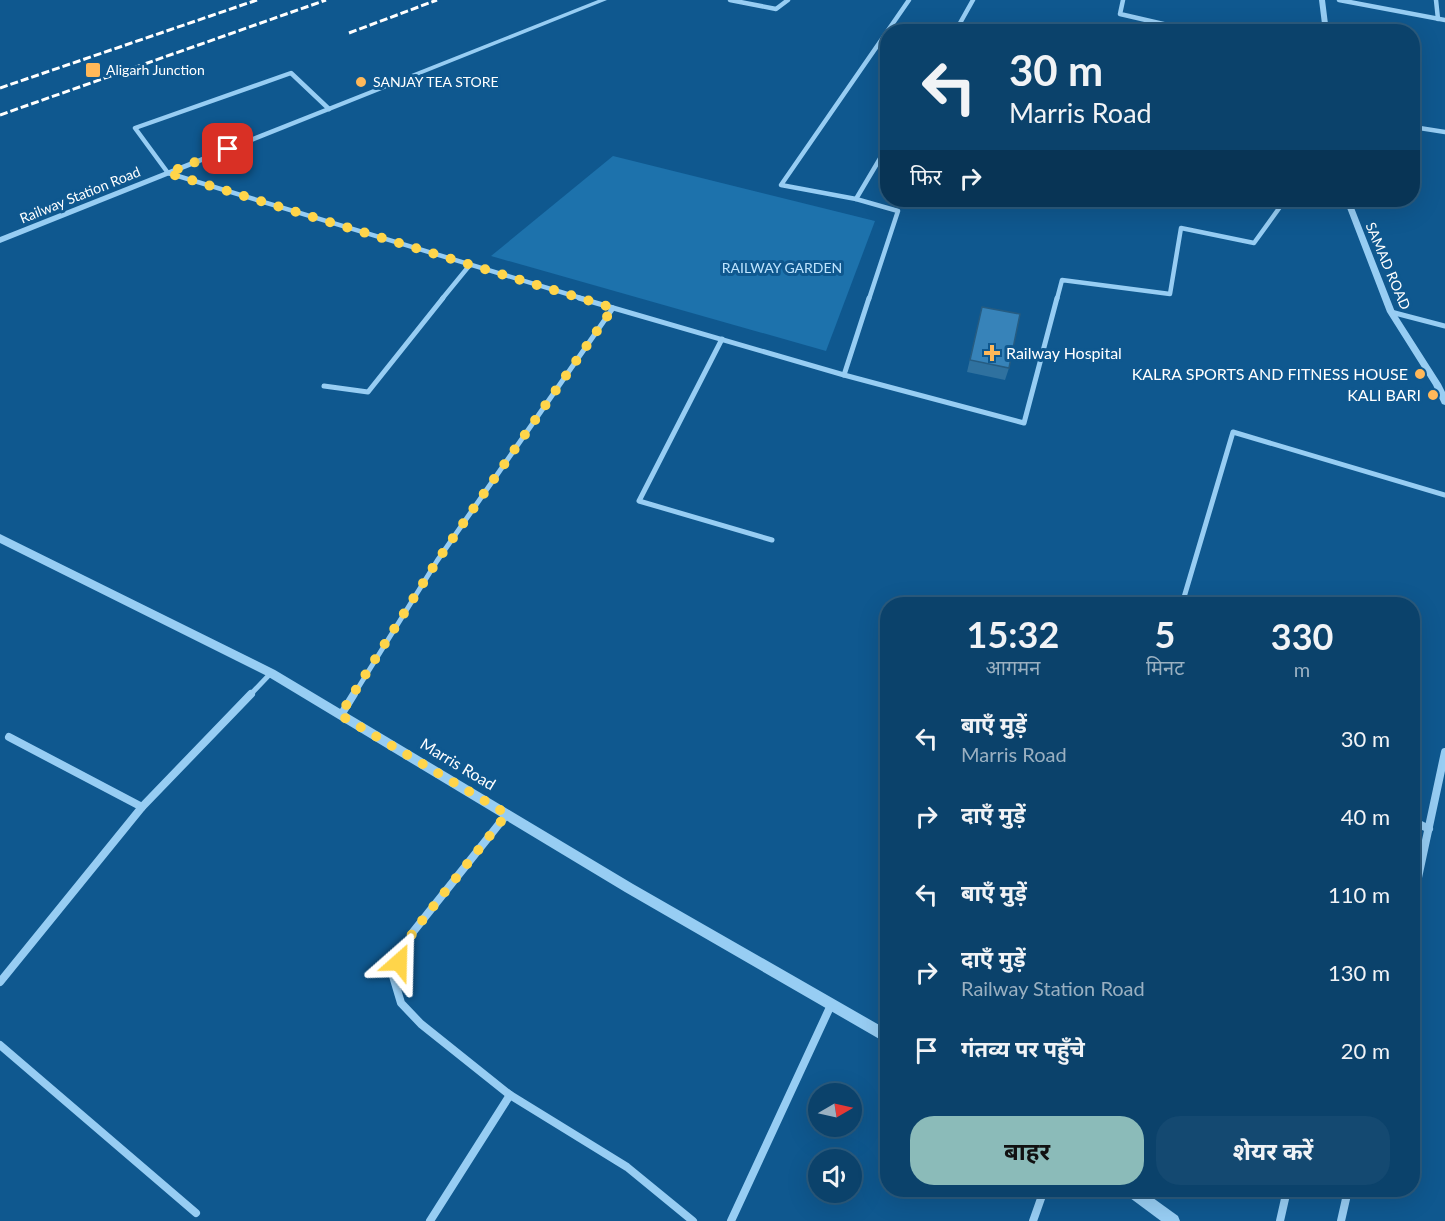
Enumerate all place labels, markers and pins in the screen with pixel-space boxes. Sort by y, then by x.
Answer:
marker: Aligarh Junction [84,61,102,79]
place label: Aligarh Junction [106,61,205,78]
place label: SANJAY TEA STORE [373,73,499,90]
marker: SANJAY TEA STORE [354,75,368,89]
pin [202,123,253,174]
place label: Railway Hospital [1006,343,1122,362]
marker: Railway Hospital [983,344,1001,362]
place label: KALRA SPORTS AND FITNESS HOUSE [1132,364,1408,383]
marker: KALRA SPORTS AND FITNESS HOUSE [1413,367,1427,381]
place label: KALI BARI [1347,385,1421,404]
marker: KALI BARI [1426,388,1440,402]

